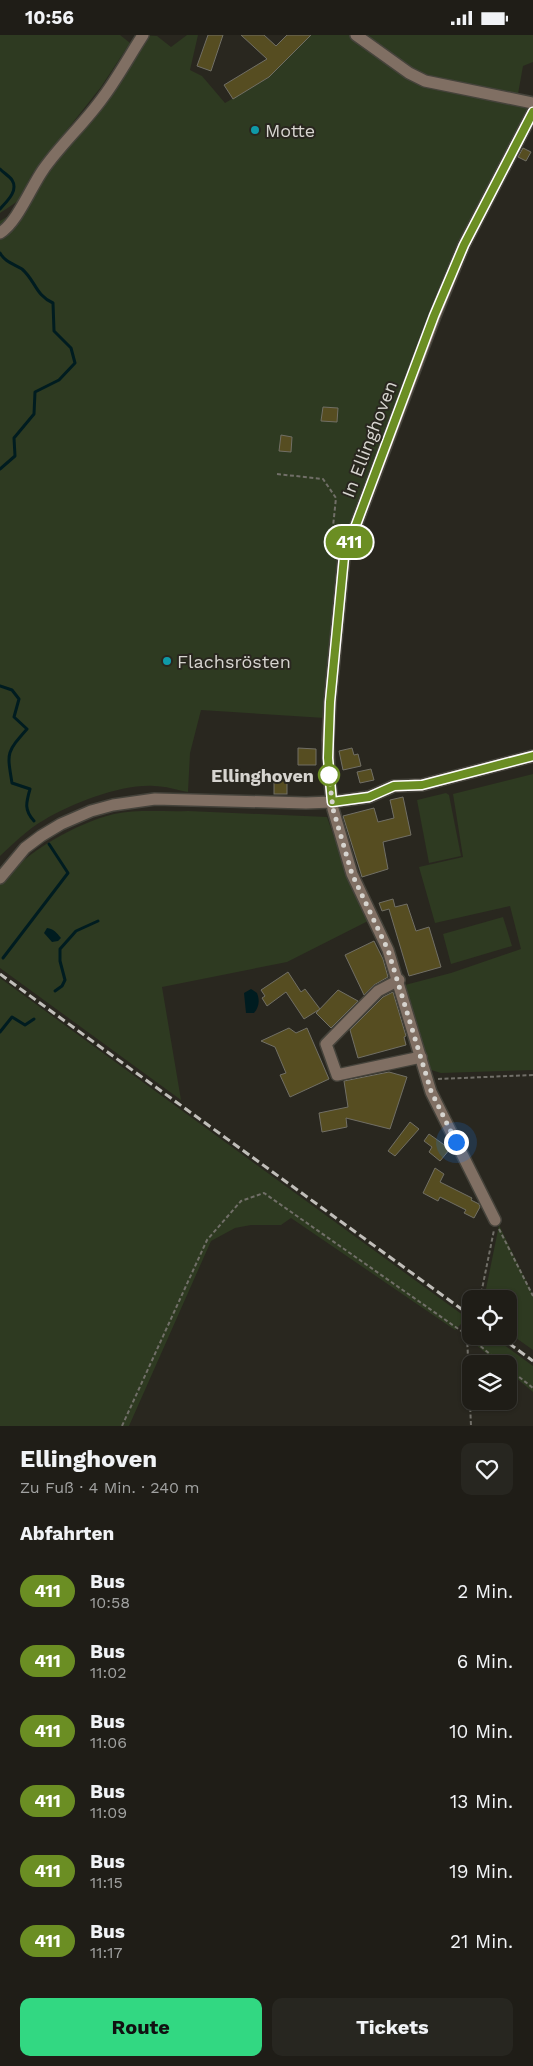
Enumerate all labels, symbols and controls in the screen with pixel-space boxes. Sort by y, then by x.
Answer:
text: 10:56 [25,6,74,29]
place label: Motte [265,120,315,141]
marker: Motte [249,124,261,136]
street label: In Ellinghoven [337,378,401,500]
line badge: 411 [320,526,378,558]
text: 411 [336,531,362,552]
place label: Flachsrösten [177,651,291,672]
marker: Flachsrösten [161,655,173,667]
marker: Ellinghoven [318,764,340,786]
place label: Ellinghoven [211,765,314,786]
your location [444,1130,469,1155]
map controls [462,1290,517,1410]
button: locate [462,1290,517,1345]
button: layers [462,1355,517,1410]
button: heart [461,1443,513,1495]
text: Ellinghoven [20,1445,157,1473]
text: Zu Fuß · 4 Min. · 240 m [20,1478,200,1497]
text: Abfahrten [20,1522,114,1545]
text: Bus [90,1570,125,1593]
text: 411 [34,1580,61,1601]
text: 2 Min. [457,1580,513,1603]
text: 10:58 [90,1593,130,1612]
text: Bus [90,1640,125,1663]
text: 411 [34,1650,61,1671]
text: 6 Min. [457,1650,513,1673]
text: 11:02 [90,1663,127,1682]
text: Bus [90,1710,125,1733]
text: 411 [34,1720,61,1741]
text: 10 Min. [449,1720,513,1743]
text: 11:06 [90,1733,127,1752]
text: Bus [90,1780,125,1803]
text: 411 [34,1790,61,1811]
text: 13 Min. [450,1790,513,1813]
text: 11:09 [90,1803,127,1822]
text: Bus [90,1850,125,1873]
text: 411 [34,1860,61,1881]
text: 19 Min. [449,1860,513,1883]
text: 11:15 [90,1873,123,1892]
text: Bus [90,1920,125,1943]
text: 411 [34,1930,61,1951]
text: 21 Min. [450,1930,513,1953]
text: 11:17 [90,1943,122,1962]
button: Route [20,1998,262,2056]
button: Tickets [272,1998,513,2056]

